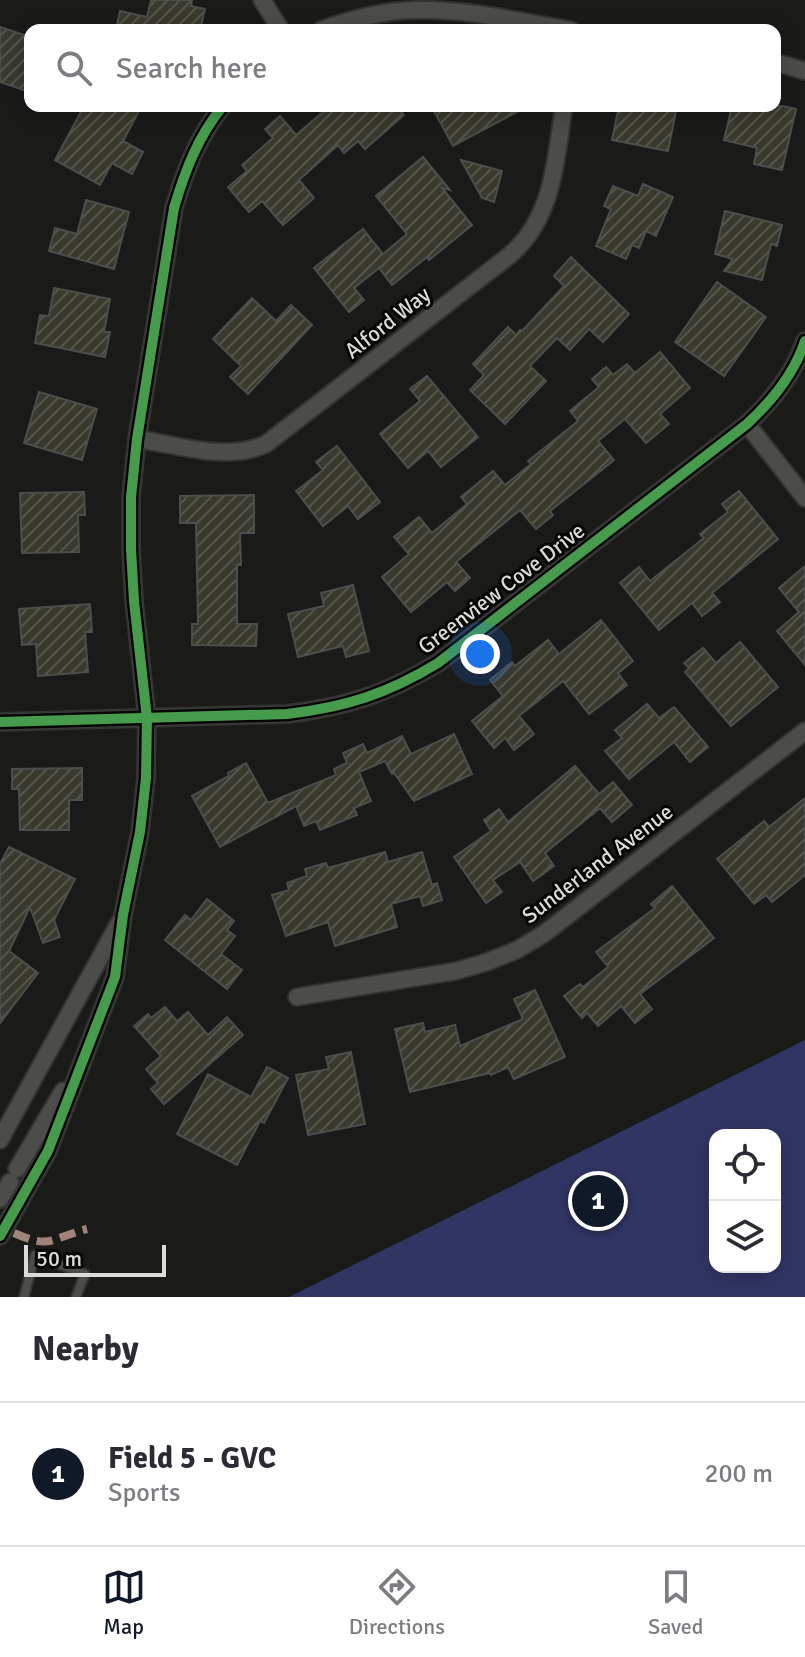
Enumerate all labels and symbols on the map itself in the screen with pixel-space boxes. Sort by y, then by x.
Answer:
street label: Alford Way [339,280,436,364]
street label: Greenview Cove Drive [413,517,590,660]
your location [460,634,500,674]
street label: Sunderland Avenue [517,798,678,929]
pin: 1 [572,1171,624,1231]
scale bar [24,1241,166,1277]

